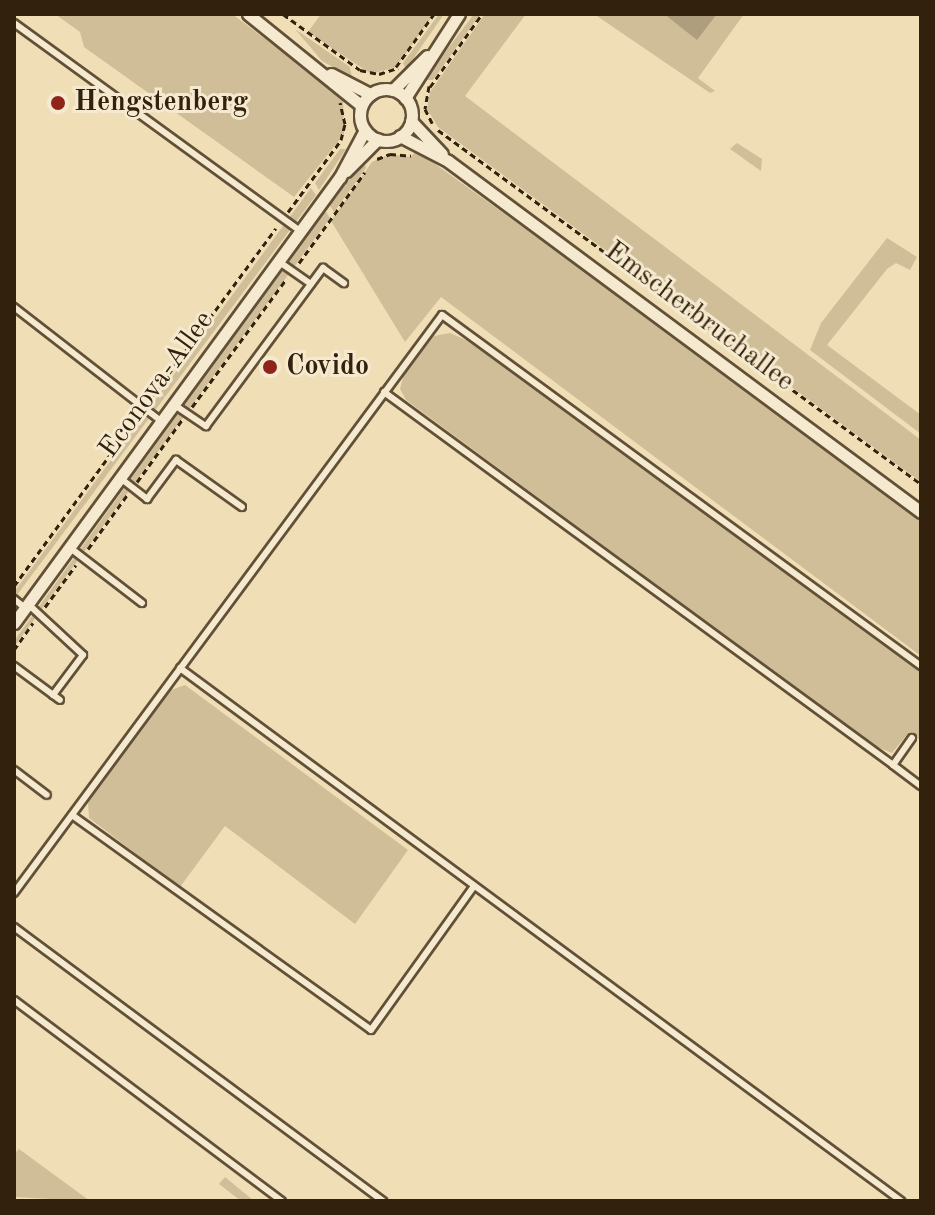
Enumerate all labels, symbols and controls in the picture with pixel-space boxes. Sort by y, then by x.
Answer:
place label: Hengstenberg [74,86,248,120]
marker: Hengstenberg [49,94,67,112]
street label: Emscherbruchallee [598,235,800,399]
street label: Econova-Allee [92,305,222,465]
place label: Covido [286,350,369,384]
marker: Covido [261,358,279,376]

